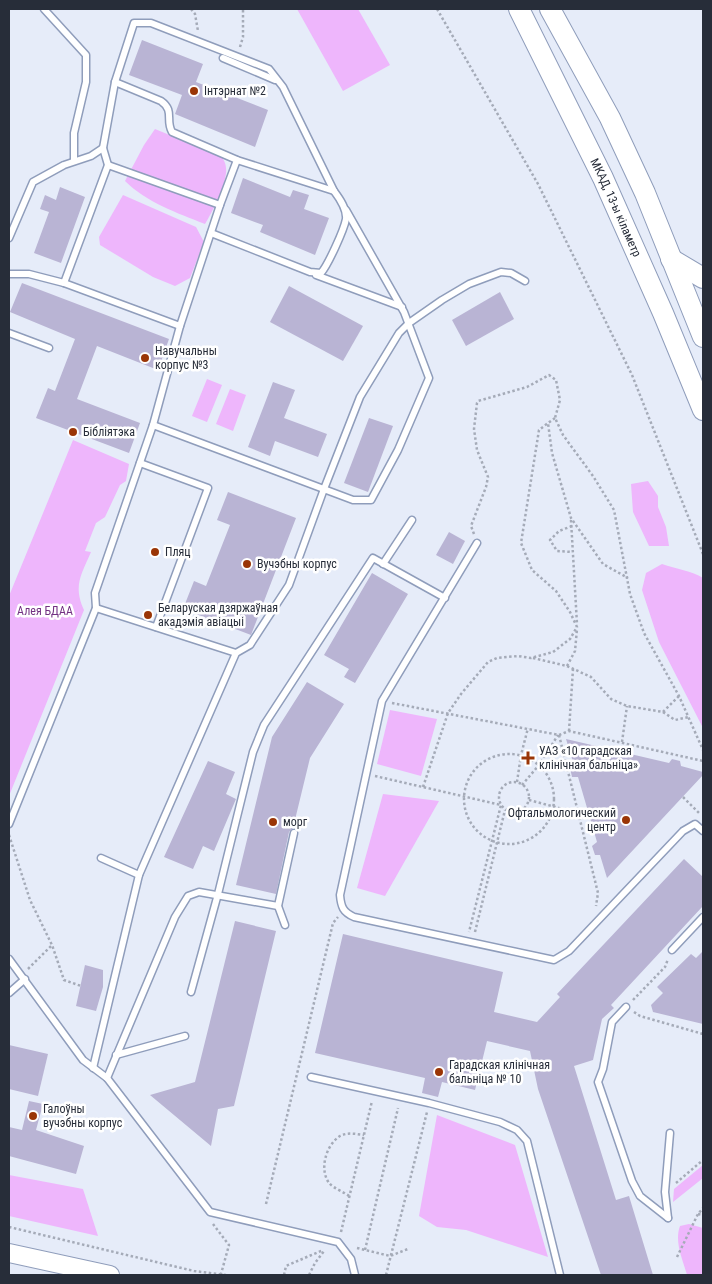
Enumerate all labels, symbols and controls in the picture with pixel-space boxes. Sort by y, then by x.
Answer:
place label: Інтэрнат №2 [204,84,266,98]
marker: Інтэрнат №2 [188,85,200,97]
street label: МКАД, 13-ы кіламетр [587,156,644,259]
place label: Навучальны корпус №3 [155,344,217,372]
marker: Навучальны корпус №3 [139,352,151,364]
place label: Бібліятэка [83,425,135,439]
marker: Бібліятэка [67,426,79,438]
place label: Пляц [165,545,191,559]
marker: Пляц [149,546,161,558]
place label: Вучэбны корпус [257,557,337,571]
marker: Вучэбны корпус [241,558,253,570]
place label: Беларуская дзяржаўная акадэмія авіацыі [158,601,278,629]
park label: Алея БДАА [17,604,73,618]
marker: Беларуская дзяржаўная акадэмія авіацыі [142,609,154,621]
place label: УАЗ «10 гарадская клінічная бальніца» [539,744,638,772]
marker: УАЗ «10 гарадская клінічная бальніца» [521,751,535,765]
place label: Офтальмологический центр [508,806,616,834]
marker: Офтальмологический центр [620,814,632,826]
place label: морг [283,815,308,829]
marker: морг [267,816,279,828]
place label: Гарадская клінічная бальніца № 10 [449,1058,550,1086]
marker: Гарадская клінічная бальніца № 10 [433,1066,445,1078]
place label: Галоўны вучэбны корпус [43,1102,123,1130]
marker: Галоўны вучэбны корпус [27,1110,39,1122]

